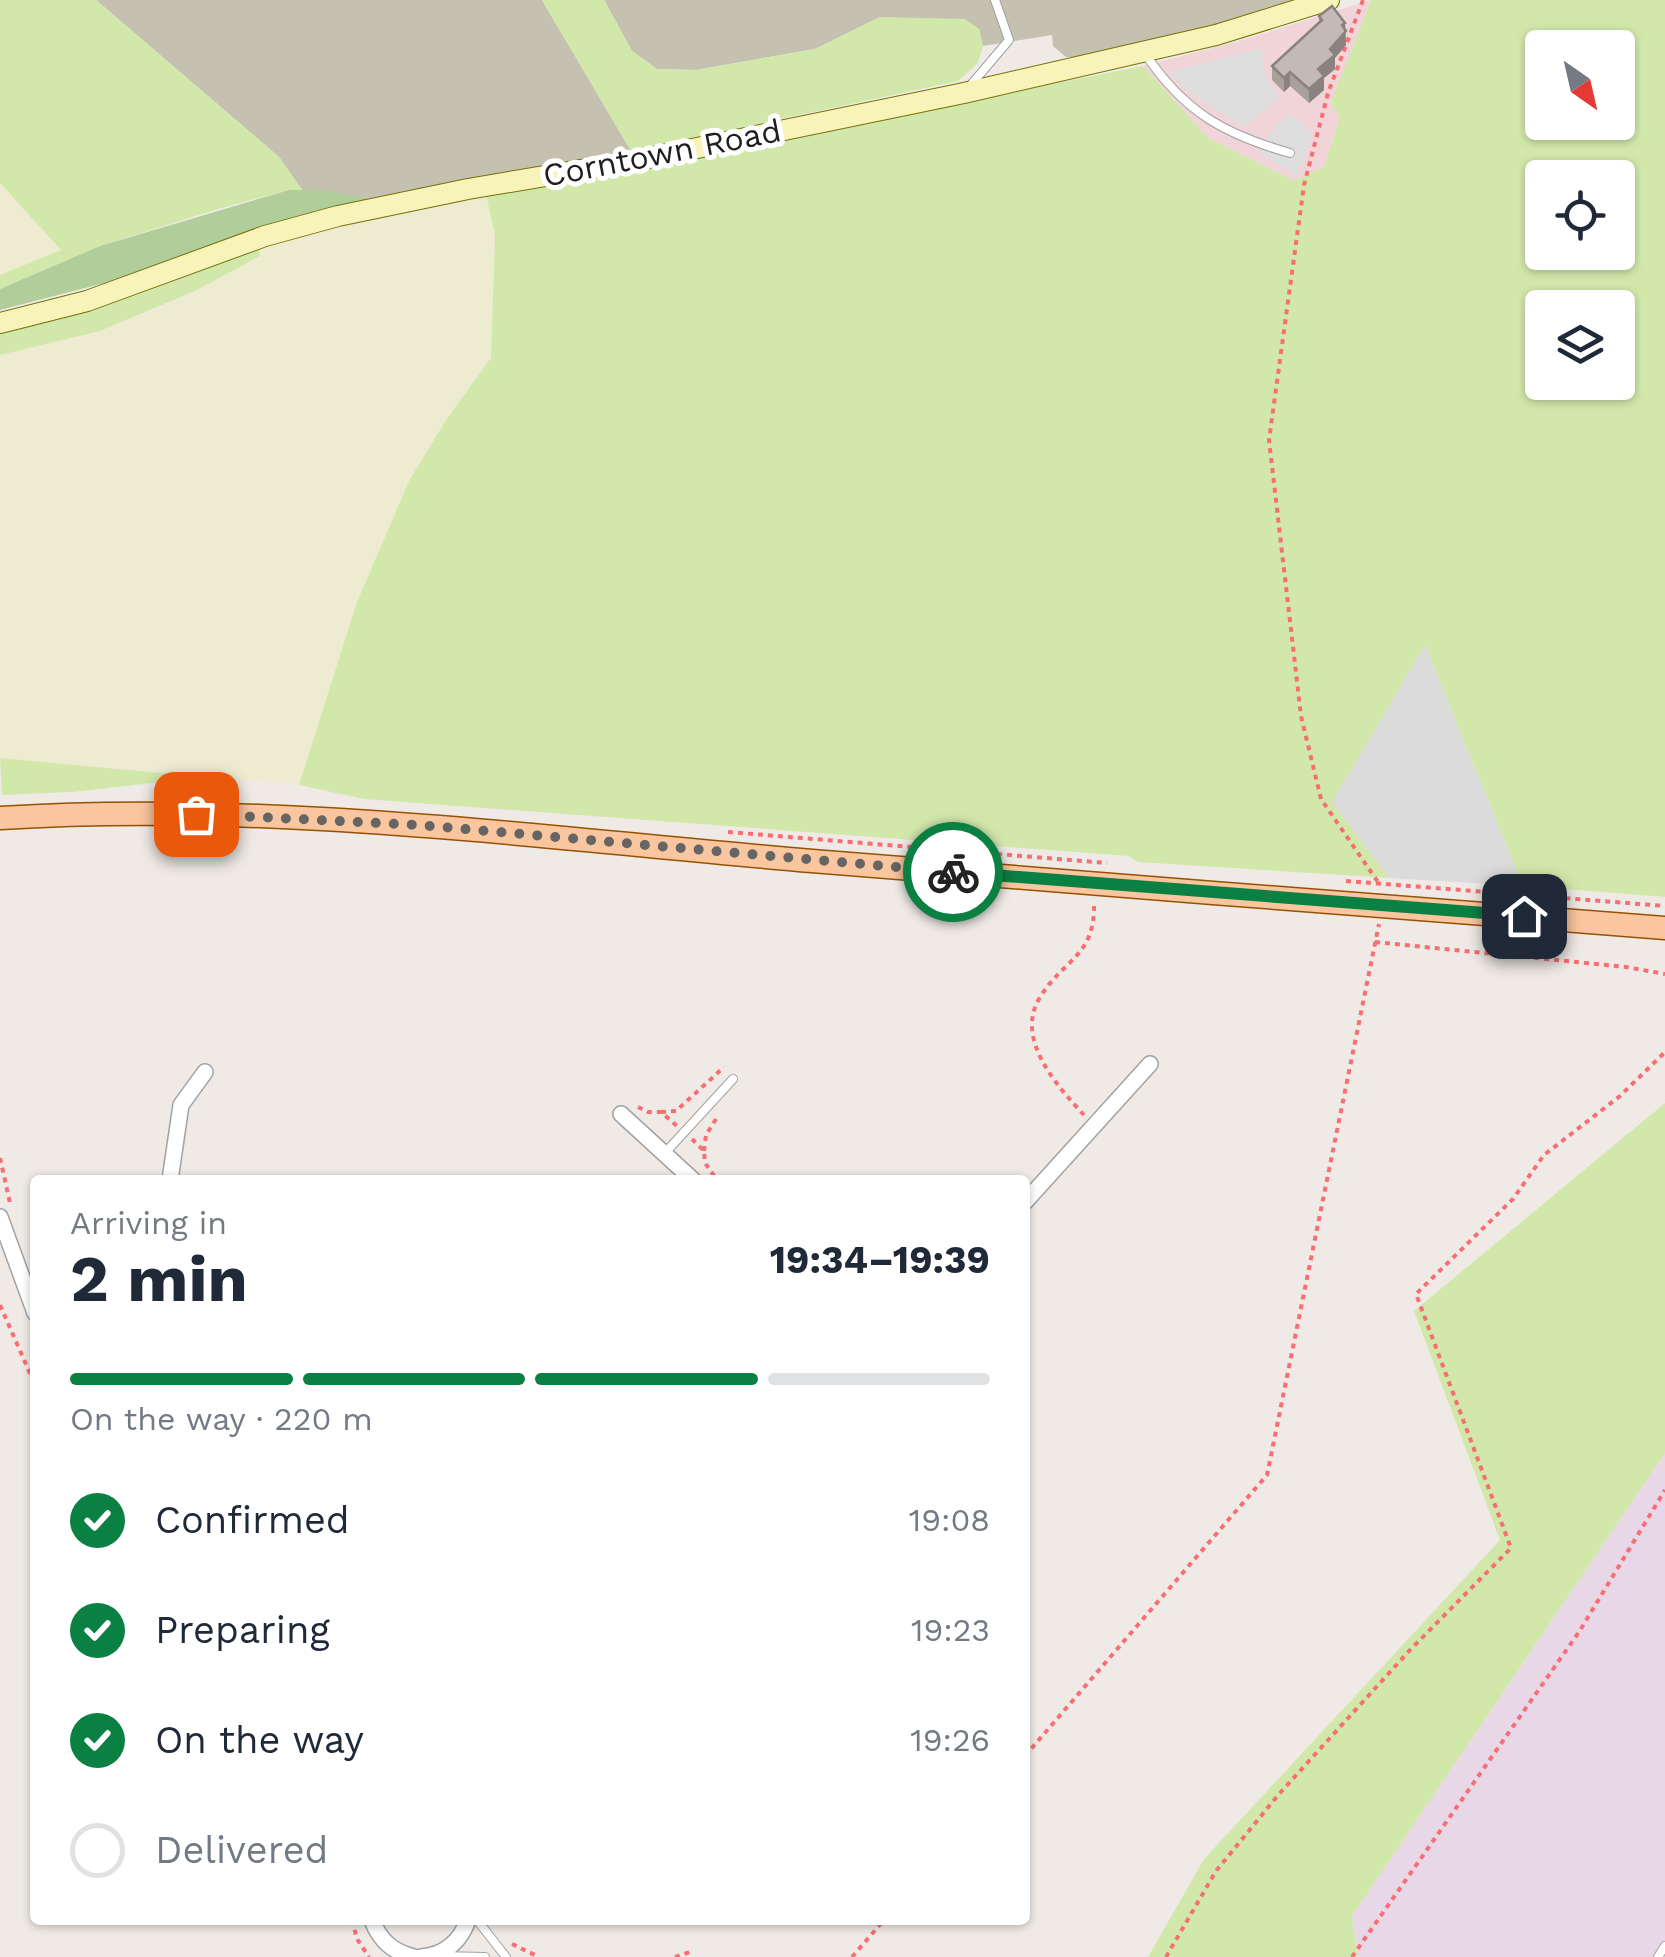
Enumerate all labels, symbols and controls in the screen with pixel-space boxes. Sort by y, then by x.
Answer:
north arrow [1525,30,1635,140]
map controls [1525,30,1635,400]
street label: Corntown Road [540,111,784,195]
button: locate [1525,160,1635,270]
button: layers [1525,290,1635,400]
pin [154,772,239,857]
icon: bag [169,787,224,842]
courier [903,822,1003,922]
icon: bike [926,845,981,900]
pin [1482,874,1567,959]
icon: home [1497,889,1552,944]
text: Arriving in [70,1204,227,1242]
text: 19:34–19:39 [770,1238,990,1282]
text: 2 min [70,1241,248,1317]
text: On the way · 220 m [70,1400,373,1438]
icon: check [70,1493,125,1548]
text: Confirmed [155,1498,350,1542]
text: 19:08 [909,1501,990,1539]
icon: check [70,1603,125,1658]
text: Preparing [155,1608,330,1652]
text: 19:23 [911,1611,990,1649]
icon: check [70,1713,125,1768]
text: On the way [155,1718,364,1762]
text: 19:26 [910,1721,990,1759]
text: Delivered [155,1828,328,1872]

